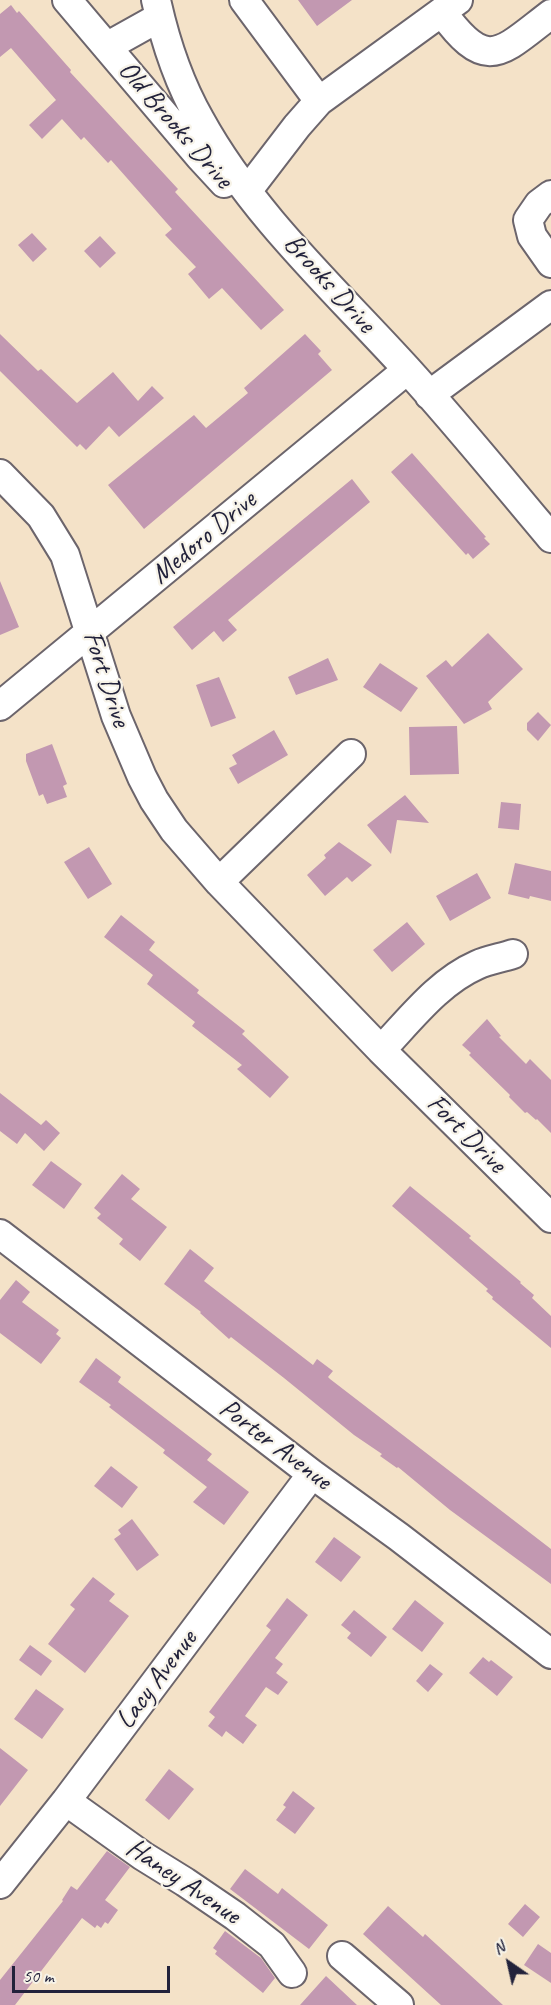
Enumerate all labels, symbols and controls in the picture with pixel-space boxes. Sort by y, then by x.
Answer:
street label: Old Brooks Drive [110,54,240,196]
street label: Brooks Drive [276,228,382,340]
street label: Medoro Drive [144,484,264,592]
street label: Fort Drive [75,627,137,731]
street label: Fort Drive [419,1087,513,1181]
street label: Porter Avenue [212,1392,338,1498]
street label: Lacy Avenue [109,1624,205,1736]
street label: Haney Avenue [120,1832,246,1932]
north arrow [479,1933,539,1993]
text: N [489,1937,509,1959]
scale bar [15,1954,172,1992]
text: 50 m [23,1965,54,1987]

